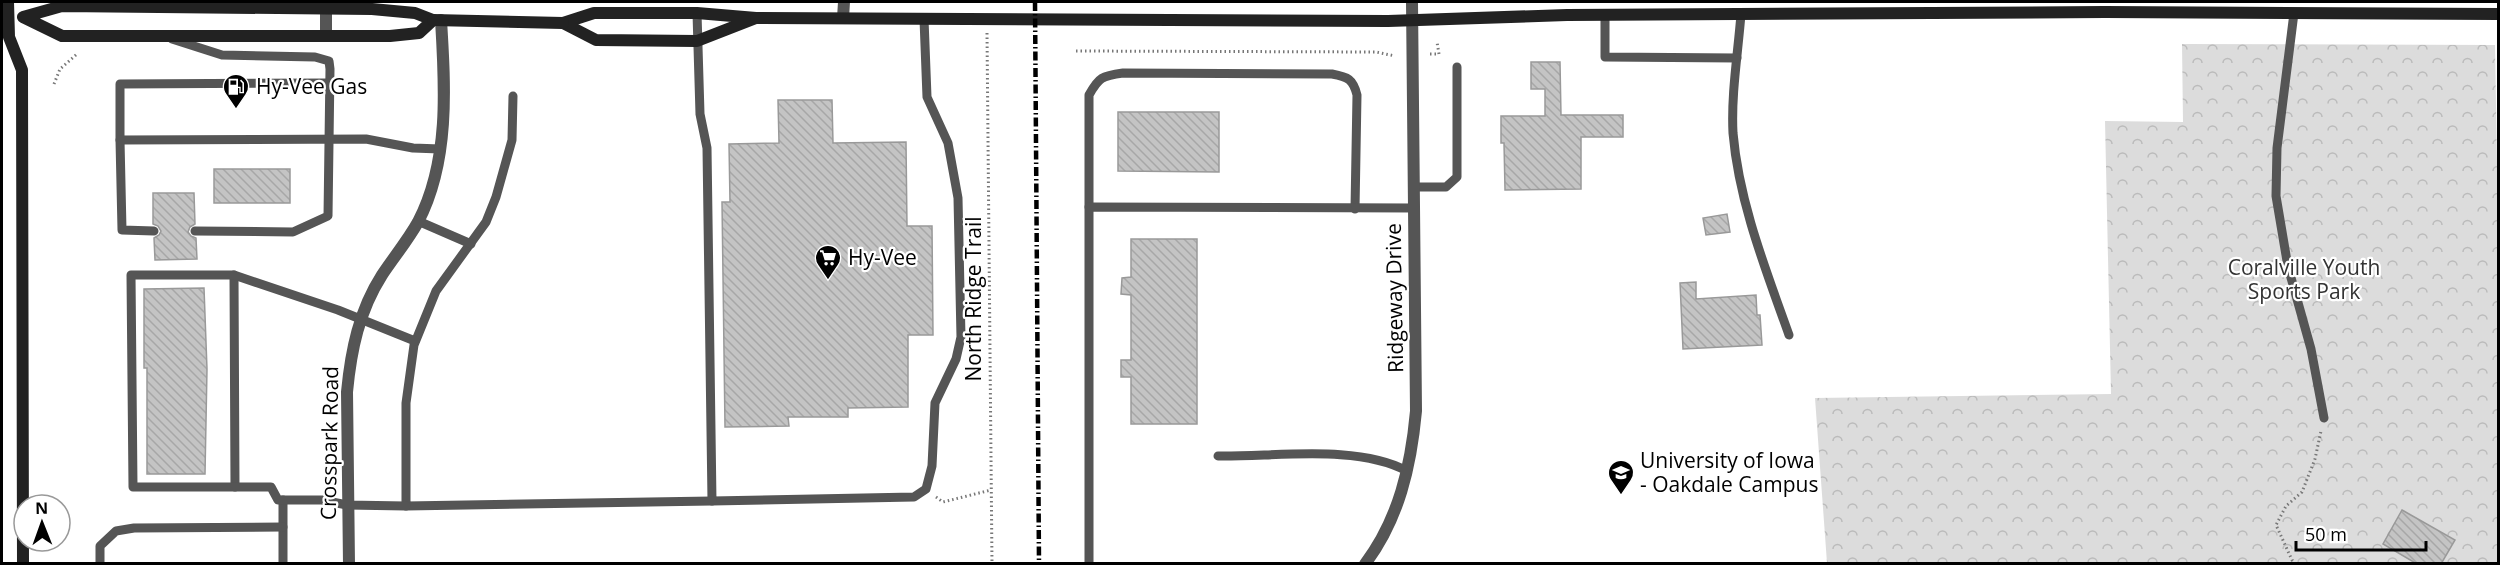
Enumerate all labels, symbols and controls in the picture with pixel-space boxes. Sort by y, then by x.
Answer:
fuel station icon: Hy-Vee Gas [221,72,251,110]
place label: Hy-Vee Gas [256,72,367,100]
street label: North Ridge Trail [959,216,987,382]
street label: Ridgeway Drive [1379,223,1409,373]
supermarket icon: Hy-Vee [813,243,843,281]
place label: Hy-Vee [848,243,917,271]
park label: Coralville Youth Sports Park [2228,253,2380,305]
street label: Crosspark Road [314,366,344,520]
place label: University of Iowa - Oakdale Campus [1640,446,1818,498]
school or university icon: University of Iowa - Oakdale Campus [1606,458,1636,496]
north arrow [12,493,72,553]
text: N [35,497,48,519]
scale bar [2296,514,2426,552]
text: 50 m [2305,522,2347,546]

